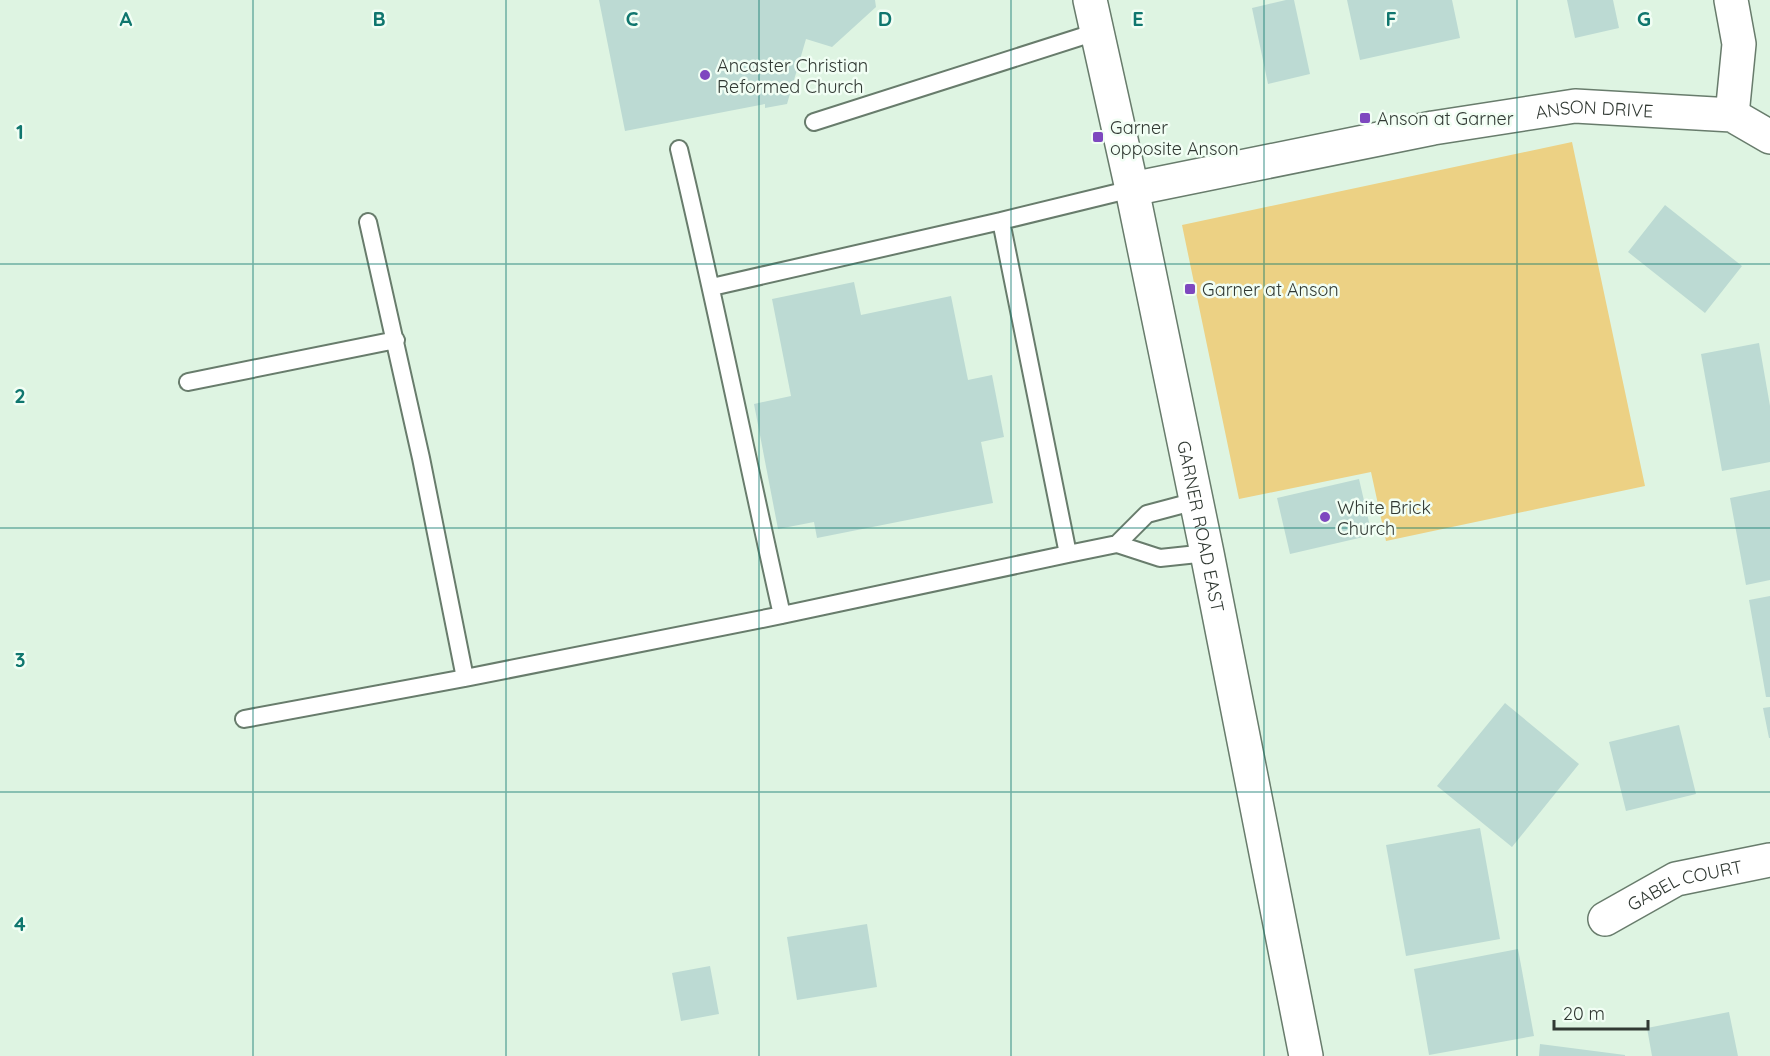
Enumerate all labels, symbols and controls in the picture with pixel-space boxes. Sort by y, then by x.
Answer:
text: A [120,6,133,31]
text: B [372,6,386,31]
text: C [626,6,639,31]
text: D [878,6,892,31]
text: E [1132,6,1144,31]
text: F [1385,6,1397,31]
text: G [1637,6,1651,31]
place label: Ancaster Christian Reformed Church [717,54,868,98]
marker: Ancaster Christian Reformed Church [698,68,712,82]
street label: ANSON DRIVE [1534,94,1654,123]
place label: Anson at Garner [1377,107,1514,130]
marker: Anson at Garner [1358,111,1372,125]
place label: Garner opposite Anson [1110,116,1239,160]
text: 1 [16,119,24,144]
marker: Garner opposite Anson [1091,130,1105,144]
place label: Garner at Anson [1202,278,1339,301]
marker: Garner at Anson [1183,282,1197,296]
text: 2 [14,383,26,408]
street label: GARNER ROAD EAST [1173,438,1230,614]
place label: White Brick Church [1337,496,1431,540]
marker: White Brick Church [1318,510,1332,524]
text: 3 [15,647,25,672]
street label: GABEL COURT [1623,854,1744,916]
text: 4 [14,911,26,936]
scale bar [1554,993,1648,1031]
text: 20 m [1563,1002,1605,1025]

